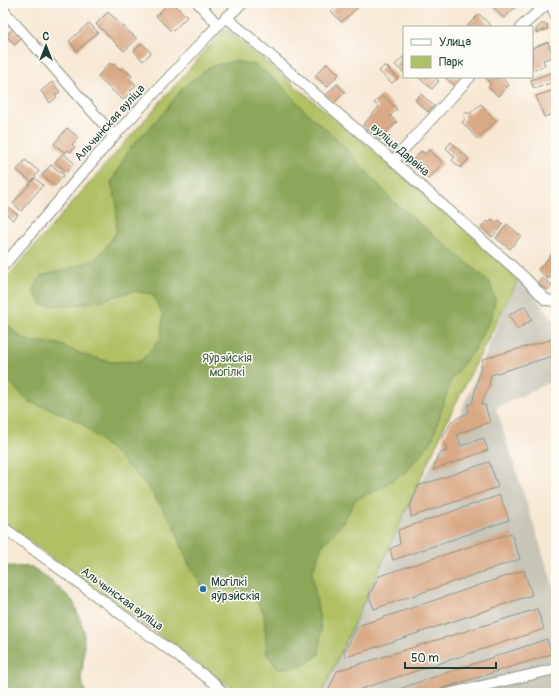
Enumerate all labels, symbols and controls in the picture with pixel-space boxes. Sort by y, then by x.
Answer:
north arrow [26,26,66,66]
legend [403,26,533,78]
text: С [43,30,50,43]
text: Улица [439,35,471,50]
text: Парк [439,55,464,70]
street label: Альчынская вуліца [72,81,149,164]
street label: вуліца Дарвіна [367,120,433,180]
park label: Яўрэйскія могілкі [202,351,252,380]
street label: Альчынская вуліца [78,564,166,634]
place label: Могілкі яўрэйскія [211,575,260,604]
marker: Могілкі яўрэйскія [198,584,208,594]
scale bar [405,644,496,670]
text: 50 m [411,651,439,666]

